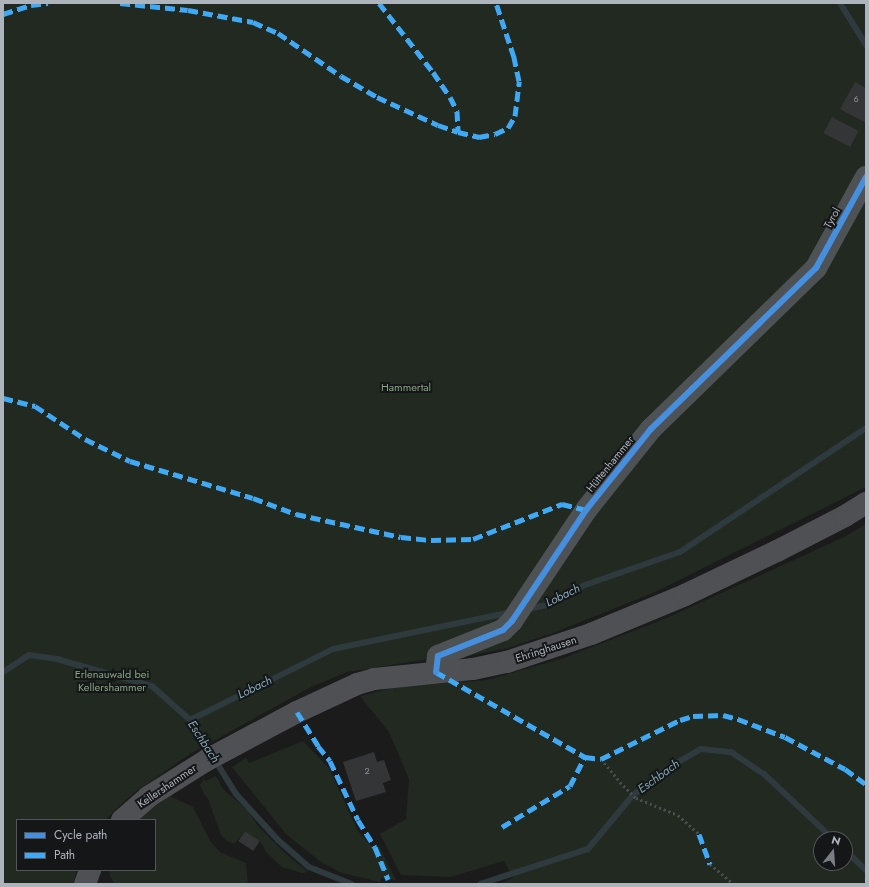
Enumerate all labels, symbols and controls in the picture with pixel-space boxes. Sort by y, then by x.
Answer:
house number: 6 [853,94,859,104]
street label: Tyrol [821,205,843,231]
park label: Hammertal [381,380,431,394]
street label: Hüttenhammer [583,433,637,495]
water label: Lobach [543,582,583,610]
street label: Ehringhausen [514,633,578,665]
park label: Erlenauwald bei Kellershammer [75,668,149,694]
water label: Lobach [235,674,275,702]
water label: Eschbach [184,718,222,766]
water label: Eschbach [635,757,683,797]
street label: Kellershammer [135,761,199,811]
house number: 2 [364,766,370,776]
legend [16,819,156,871]
text: Cycle path [54,826,107,844]
north arrow [813,831,853,871]
text: N [830,832,843,849]
text: Path [54,846,75,864]

